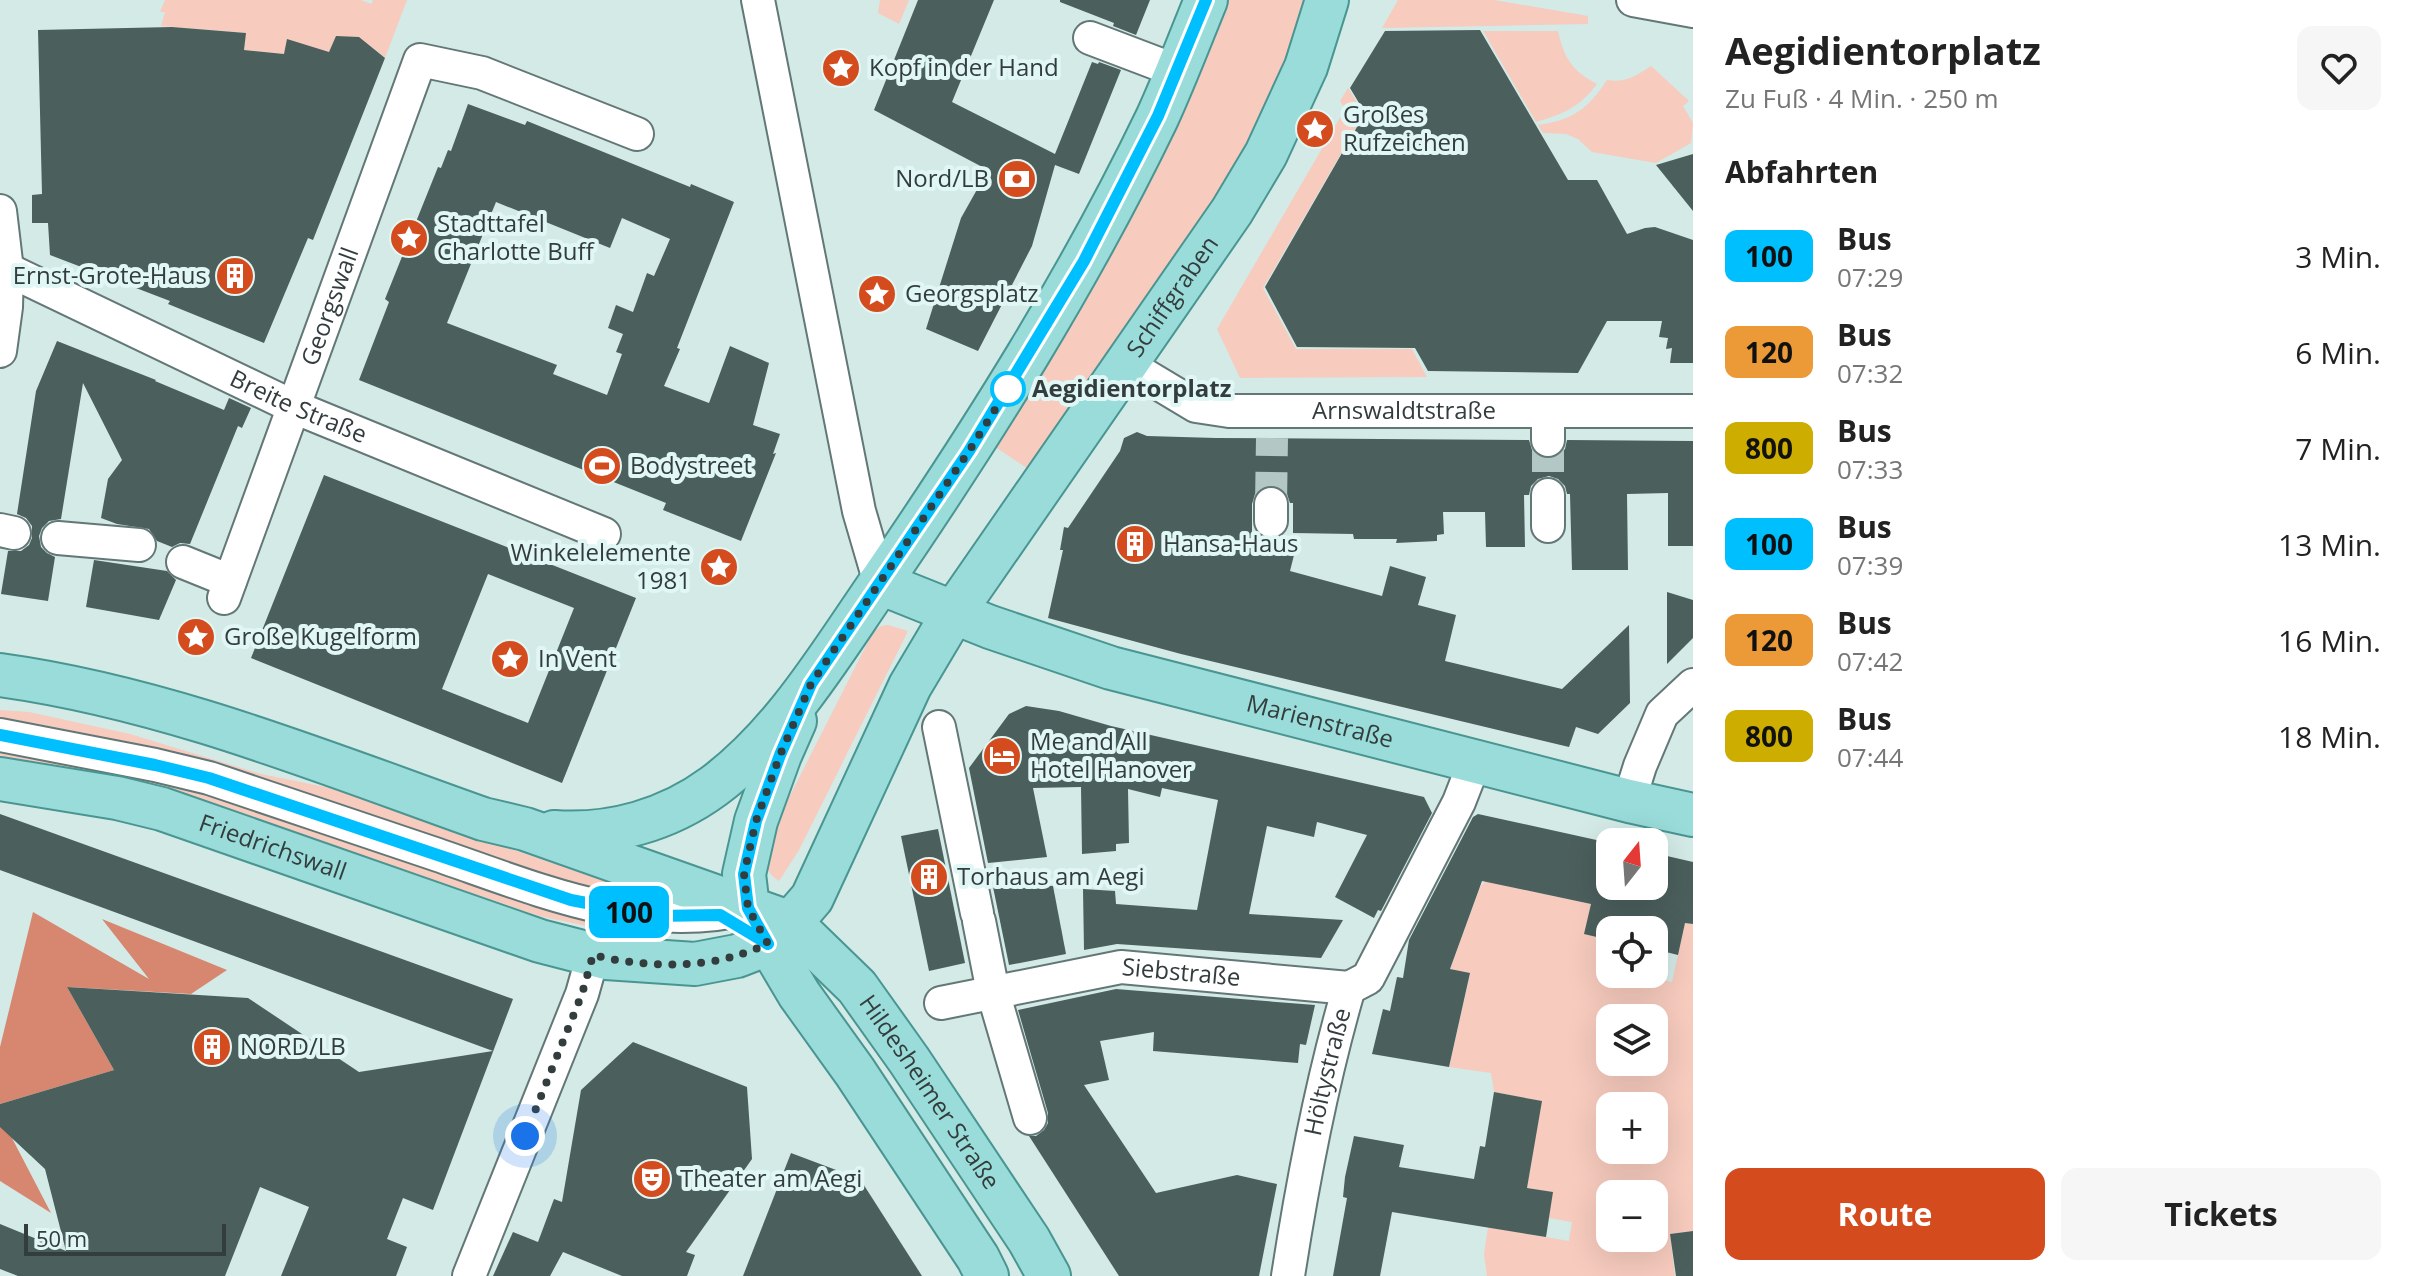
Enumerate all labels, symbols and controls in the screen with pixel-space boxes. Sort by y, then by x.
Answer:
text: Aegidientorplatz [1725,24,2041,76]
button: heart [2297,26,2381,110]
place icon: Kopf in der Hand [820,47,862,89]
place label: Kopf in der Hand [869,50,1059,83]
text: Zu Fuß · 4 Min. · 250 m [1725,80,1999,116]
place label: Großes Rufzeichen [1343,97,1466,158]
place icon: Großes Rufzeichen [1294,108,1336,150]
text: Abfahrten [1725,151,1878,192]
bank icon: Nord/LB [996,158,1038,200]
place label: Nord/LB [895,161,989,194]
place label: Stadttafel Charlotte Buff [437,206,596,267]
place icon: Stadttafel Charlotte Buff [388,217,430,259]
text: Bus [1837,218,1892,259]
street label: Schiffgraben [1118,228,1225,363]
text: 3 Min. [2295,236,2381,277]
text: 100 [1745,237,1793,275]
street label: Georgswall [292,242,365,370]
building icon: Ernst-Grote-Haus [214,255,256,297]
place label: Ernst-Grote-Haus [13,258,207,291]
text: 07:29 [1837,259,1903,295]
place icon: Georgsplatz [856,273,898,315]
place label: Georgsplatz [905,276,1039,309]
text: Bus [1837,314,1892,355]
text: 6 Min. [2295,332,2381,373]
text: 120 [1745,333,1793,371]
text: 07:32 [1837,355,1903,391]
street label: Breite Straße [225,361,372,450]
place label: Aegidientorplatz [1032,371,1231,404]
marker: Aegidientorplatz [991,372,1025,406]
street label: Arnswaldtstraße [1312,393,1496,426]
text: Bus [1837,410,1892,451]
text: 7 Min. [2295,428,2381,469]
text: 800 [1745,429,1793,467]
sports icon: Bodystreet [581,445,623,487]
place label: Bodystreet [630,448,752,481]
text: 07:33 [1837,451,1903,487]
text: Bus [1837,506,1892,547]
building icon: Hansa-Haus [1114,523,1156,565]
text: 13 Min. [2278,524,2381,565]
text: 100 [1745,525,1793,563]
place label: Hansa-Haus [1163,526,1298,559]
place label: Winkelelemente 1981 [510,535,691,596]
place icon: Winkelelemente 1981 [698,546,740,588]
text: 07:39 [1837,547,1903,583]
text: Bus [1837,602,1892,643]
place icon: Große Kugelform [175,616,217,658]
place label: Große Kugelform [224,619,417,652]
text: 16 Min. [2278,620,2381,661]
text: 120 [1745,621,1793,659]
place icon: In Vent [489,638,531,680]
place label: In Vent [538,641,617,674]
text: 07:42 [1837,643,1903,679]
street label: Marienstraße [1243,685,1397,755]
text: Bus [1837,698,1892,739]
text: 18 Min. [2278,716,2381,757]
text: 800 [1745,717,1793,755]
place label: Me and All Hotel Hanover [1030,724,1192,785]
hotel icon: Me and All Hotel Hanover [981,735,1023,777]
text: 07:44 [1837,739,1903,775]
street label: Friedrichswall [195,805,351,887]
north arrow [1596,828,1668,900]
map controls [1596,828,1668,1252]
building icon: Torhaus am Aegi [908,856,950,898]
place label: Torhaus am Aegi [957,859,1144,892]
line badge: 100 [583,886,675,938]
text: 100 [605,893,653,931]
button: locate [1596,916,1668,988]
street label: Siebstraße [1121,949,1242,993]
street label: Hildesheimer Straße [853,987,1009,1195]
street label: Höltystraße [1295,1004,1358,1138]
button: layers [1596,1004,1668,1076]
building icon: NORD/LB [191,1026,233,1068]
place label: NORD/LB [240,1029,346,1062]
button: + [1596,1092,1668,1164]
your location [505,1116,545,1156]
theatre icon: Theater am Aegi [631,1158,673,1200]
place label: Theater am Aegi [680,1161,862,1194]
button: Route [1725,1168,2045,1260]
button: Tickets [2061,1168,2381,1260]
button: − [1596,1180,1668,1252]
scale bar [24,1220,226,1256]
text: 50 m [36,1223,87,1253]

